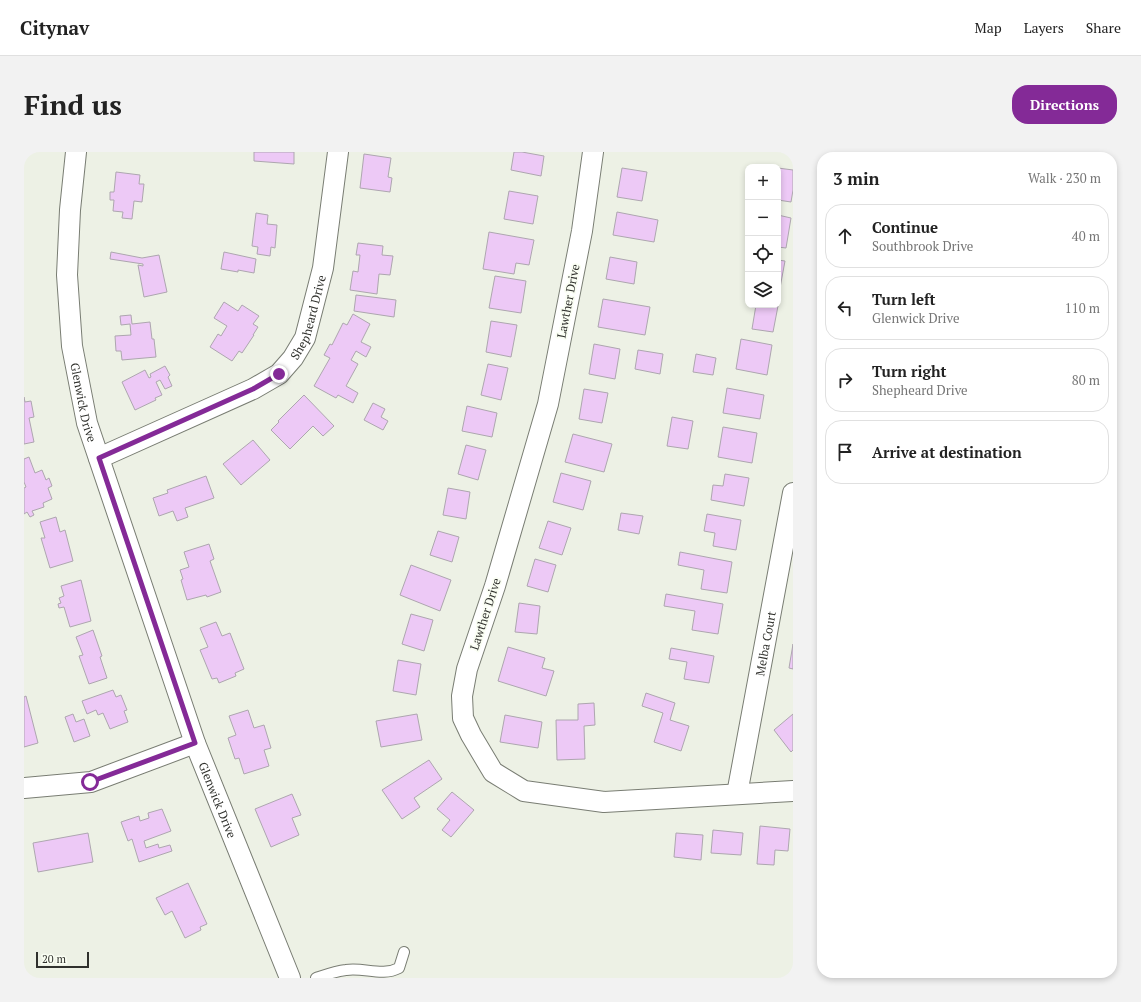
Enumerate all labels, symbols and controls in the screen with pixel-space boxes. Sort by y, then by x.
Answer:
text: Citynav [20,15,89,40]
text: Map [975,18,1002,37]
text: Layers [1024,18,1064,37]
text: Share [1086,18,1121,37]
button: Directions [1012,85,1117,124]
text: Find us [24,86,122,123]
map controls [745,164,781,308]
button: + [745,164,781,200]
text: 3 min [833,167,880,190]
text: Walk · 230 m [1028,169,1101,187]
button: − [745,200,781,236]
text: Continue [872,217,938,237]
icon: ahead [834,225,856,247]
text: 40 m [1072,227,1100,245]
button: locate [745,236,781,272]
text: Southbrook Drive [872,237,973,255]
street label: Lawther Drive [553,263,583,339]
button: layers [745,272,781,308]
street label: Shepheard Drive [286,273,328,362]
text: Turn left [872,289,936,309]
icon: left [834,297,856,319]
text: 110 m [1065,299,1100,317]
text: Glenwick Drive [872,309,959,327]
street label: Glenwick Drive [68,361,100,444]
text: Turn right [872,361,947,381]
route end [270,365,288,383]
icon: right [834,369,856,391]
text: 80 m [1072,371,1100,389]
text: Shepheard Drive [872,381,968,399]
icon: arrive [834,441,856,463]
text: Arrive at destination [872,442,1022,462]
street label: Lawther Drive [466,576,504,652]
street label: Melba Court [752,609,778,677]
street label: Glenwick Drive [196,760,240,840]
route start [81,773,99,791]
scale bar [36,950,89,969]
text: 20 m [42,952,66,966]

